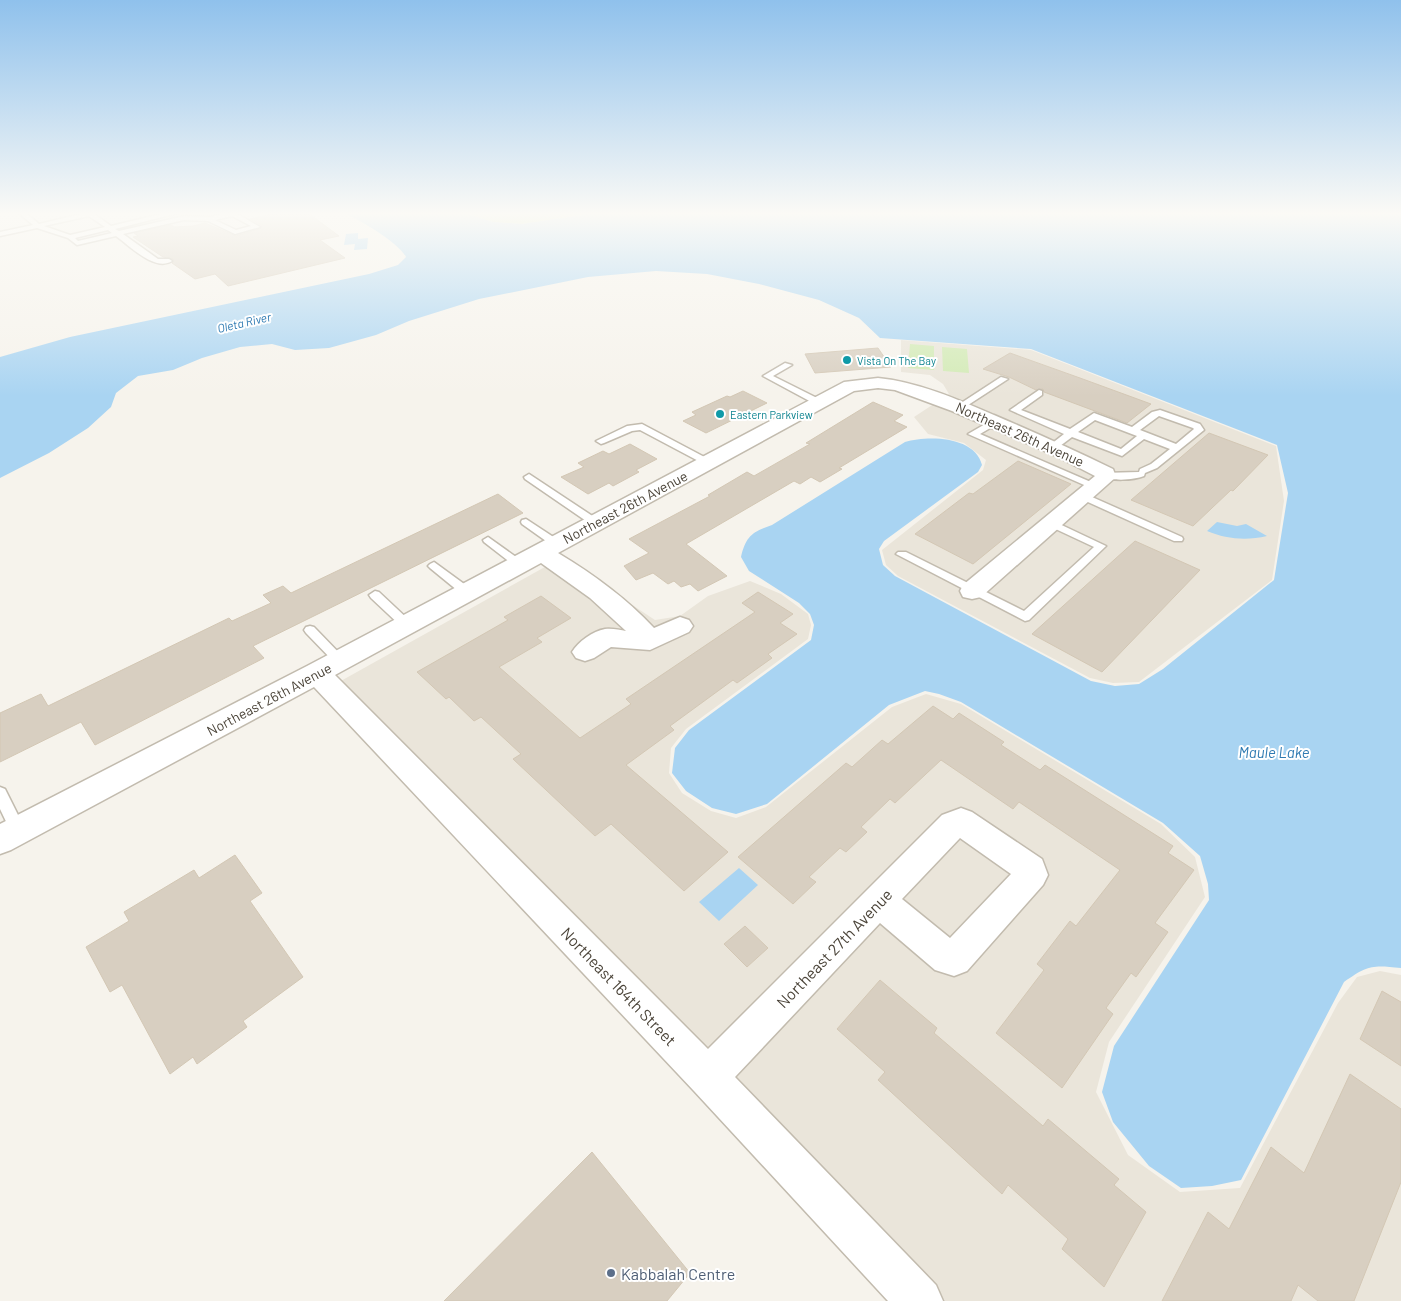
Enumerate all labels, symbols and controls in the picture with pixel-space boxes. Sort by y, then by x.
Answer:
water label: Oleta River [216,309,273,335]
marker: Vista On The Bay [841,354,853,366]
place label: Vista On The Bay [857,354,936,367]
street label: Northeast 26th Avenue [953,398,1087,470]
marker: Eastern Parkview [714,408,726,420]
place label: Eastern Parkview [730,408,813,421]
street label: Northeast 26th Avenue [560,467,690,547]
street label: Northeast 26th Avenue [204,659,334,739]
water label: Maule Lake [1238,743,1310,761]
street label: Northeast 27th Avenue [772,885,896,1011]
street label: Northeast 164th Street [558,923,680,1049]
place label: Kabbalah Centre [621,1264,735,1283]
marker: Kabbalah Centre [605,1267,617,1279]

